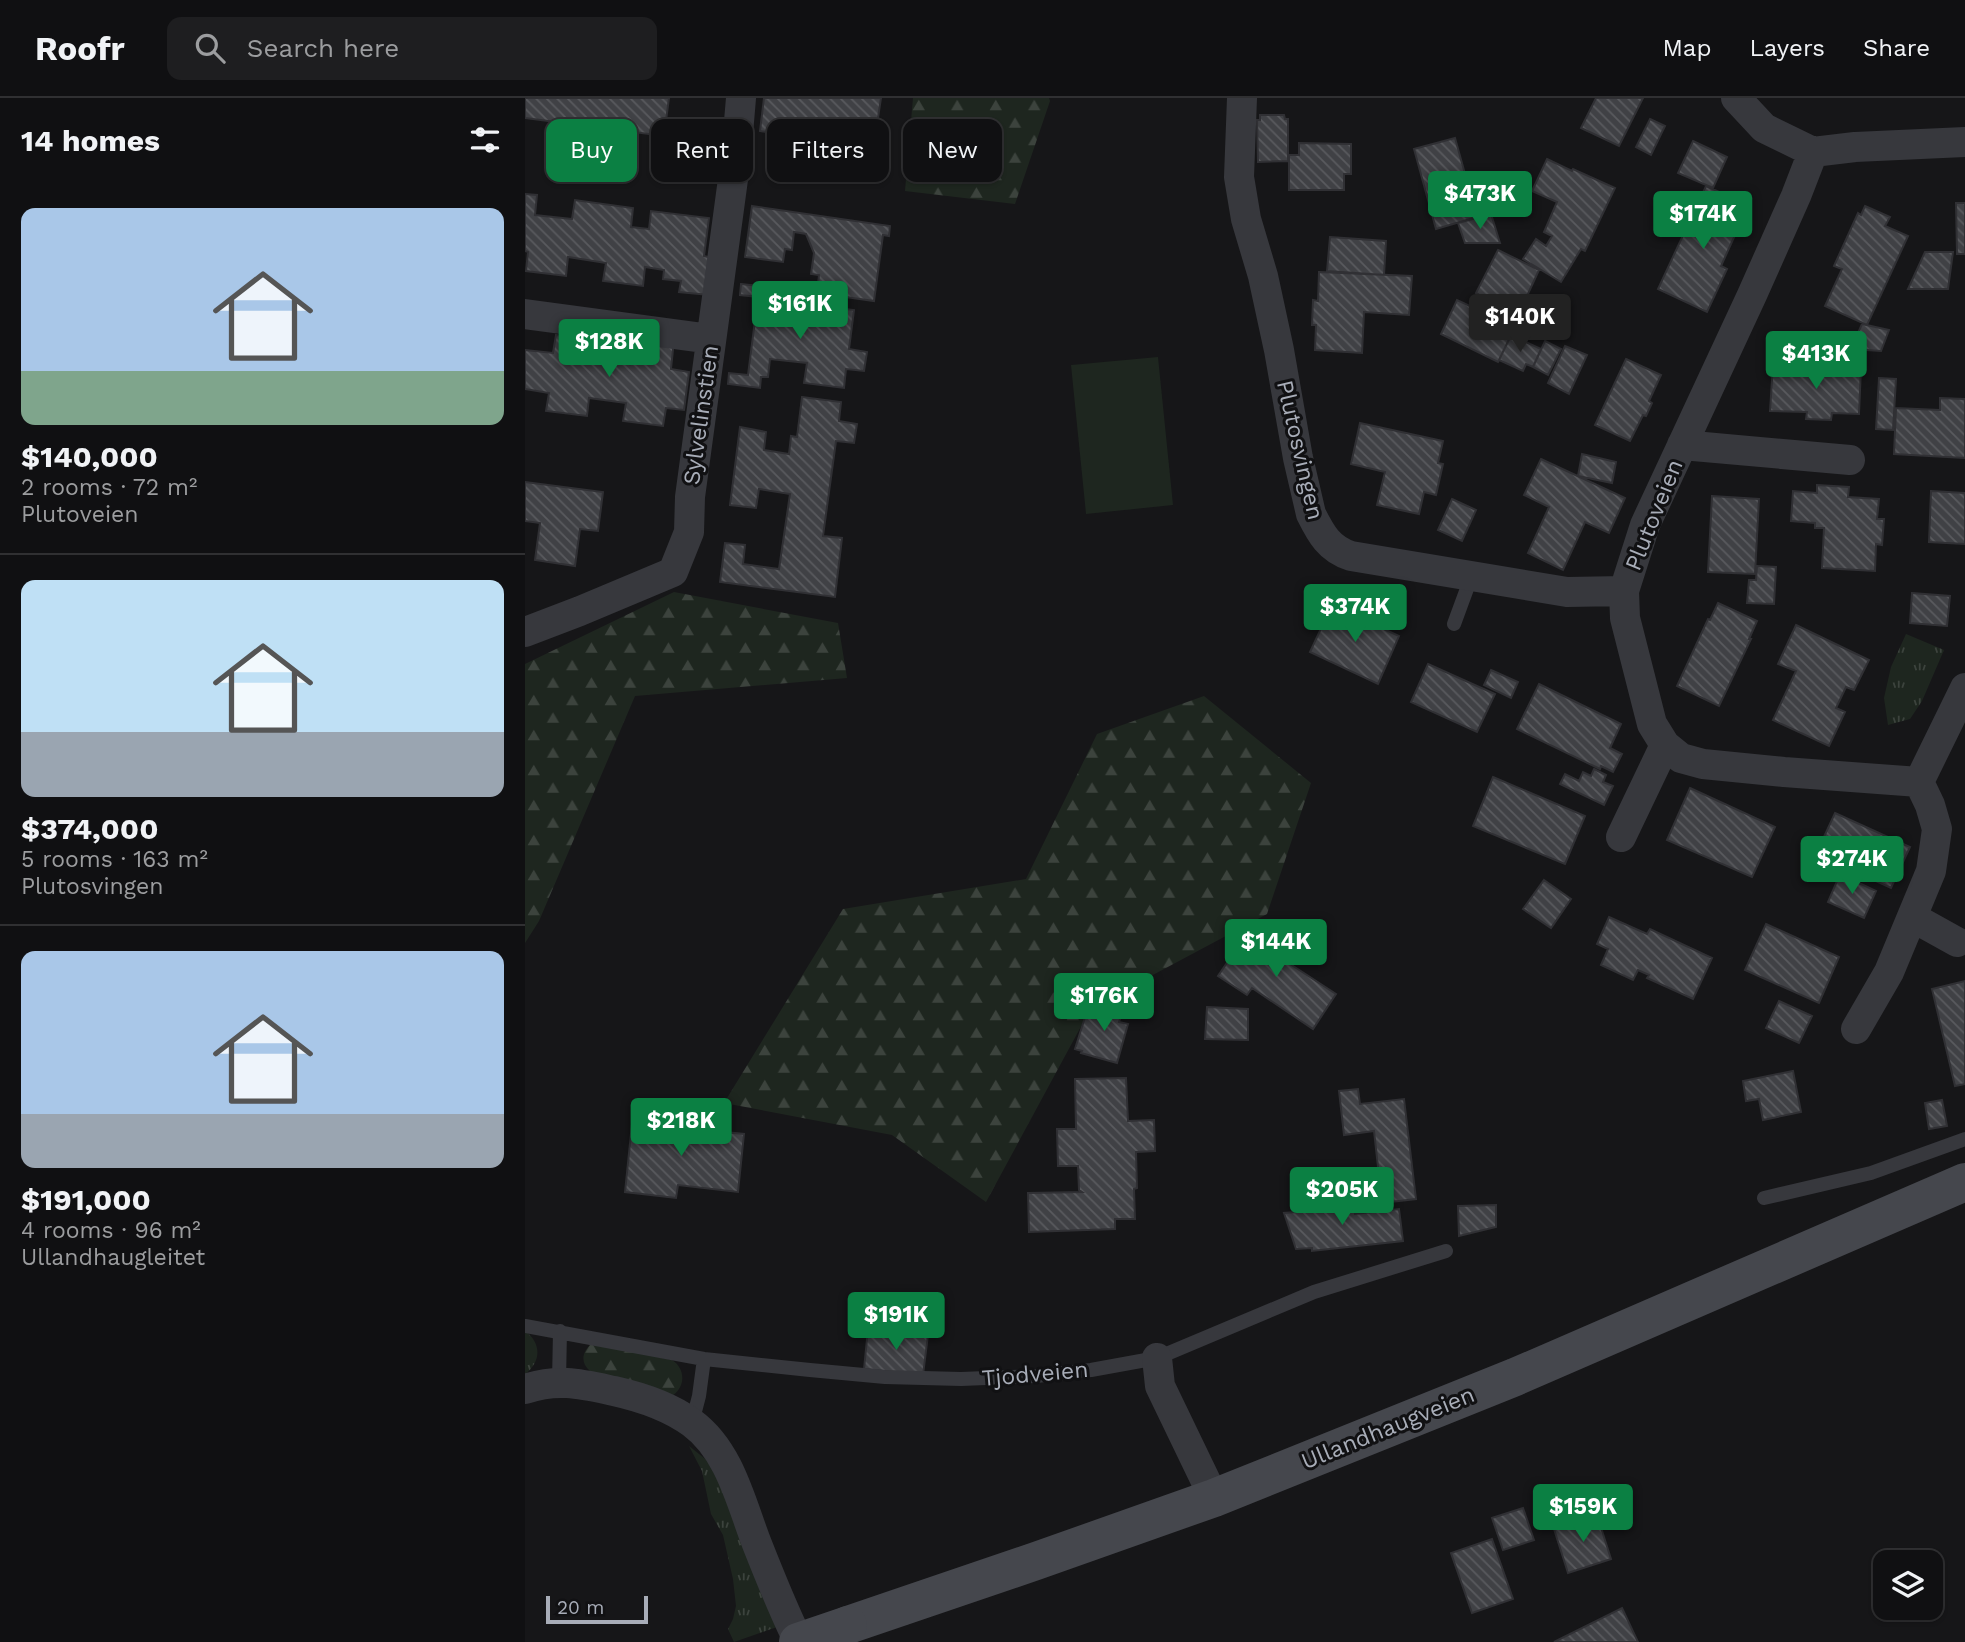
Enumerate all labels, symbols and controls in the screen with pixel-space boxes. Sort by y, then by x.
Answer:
search box [167,17,657,80]
text: Roofr [35,29,125,68]
icon: search [191,29,229,67]
text: Search here [247,33,399,63]
text: Map [1663,34,1711,62]
text: Layers [1749,34,1825,62]
text: Share [1863,34,1930,62]
chip: Buy [546,119,637,182]
chip: Rent [651,119,753,182]
chip: Filters [767,119,889,182]
chip: New [903,119,1002,182]
icon: filters [466,121,504,159]
text: 14 homes [21,123,160,158]
pin: $473K [1431,172,1529,231]
text: $473K [1444,180,1516,207]
pin: $174K [1654,192,1752,251]
text: $174K [1669,200,1737,227]
icon: home [200,253,326,379]
pin: $161K [751,282,849,341]
text: $161K [768,290,832,317]
pin: $140K [1471,294,1569,354]
text: $140K [1485,303,1555,330]
pin: $128K [560,320,658,379]
text: $128K [575,328,643,355]
pin: $413K [1767,331,1865,391]
text: $413K [1782,340,1850,367]
street label: Sylvelinstien [678,344,724,486]
street label: Plutosvingen [1271,378,1329,522]
text: $140,000 [21,439,158,474]
street label: Plutoveien [1619,455,1689,575]
text: 2 rooms · 72 m² [21,474,197,501]
text: Plutoveien [21,501,139,528]
pin: $374K [1306,584,1404,644]
text: $374K [1320,593,1390,620]
icon: home [200,625,326,751]
text: $374,000 [21,811,159,846]
pin: $274K [1803,836,1901,896]
text: $274K [1817,845,1887,872]
text: 5 rooms · 163 m² [21,846,208,873]
text: Plutosvingen [21,873,164,900]
pin: $144K [1227,920,1325,979]
text: $144K [1241,928,1311,955]
pin: $176K [1055,974,1153,1033]
text: $176K [1070,982,1138,1009]
icon: home [200,996,326,1122]
pin: $218K [632,1098,730,1158]
text: $218K [647,1107,715,1134]
pin: $205K [1293,1168,1391,1227]
text: $205K [1306,1176,1378,1203]
text: $191,000 [21,1182,151,1217]
text: 4 rooms · 96 m² [21,1217,201,1244]
text: Ullandhaugleitet [21,1244,205,1271]
pin: $191K [847,1292,945,1352]
text: $191K [864,1301,928,1328]
street label: Tjodveien [981,1356,1089,1392]
street label: Ullandhaugveien [1297,1381,1479,1475]
pin: $159K [1534,1484,1632,1544]
text: $159K [1549,1493,1617,1520]
map controls [1873,1550,1943,1620]
button: layers [1873,1550,1943,1620]
scale bar [546,1593,647,1625]
text: 20 m [557,1596,604,1619]

